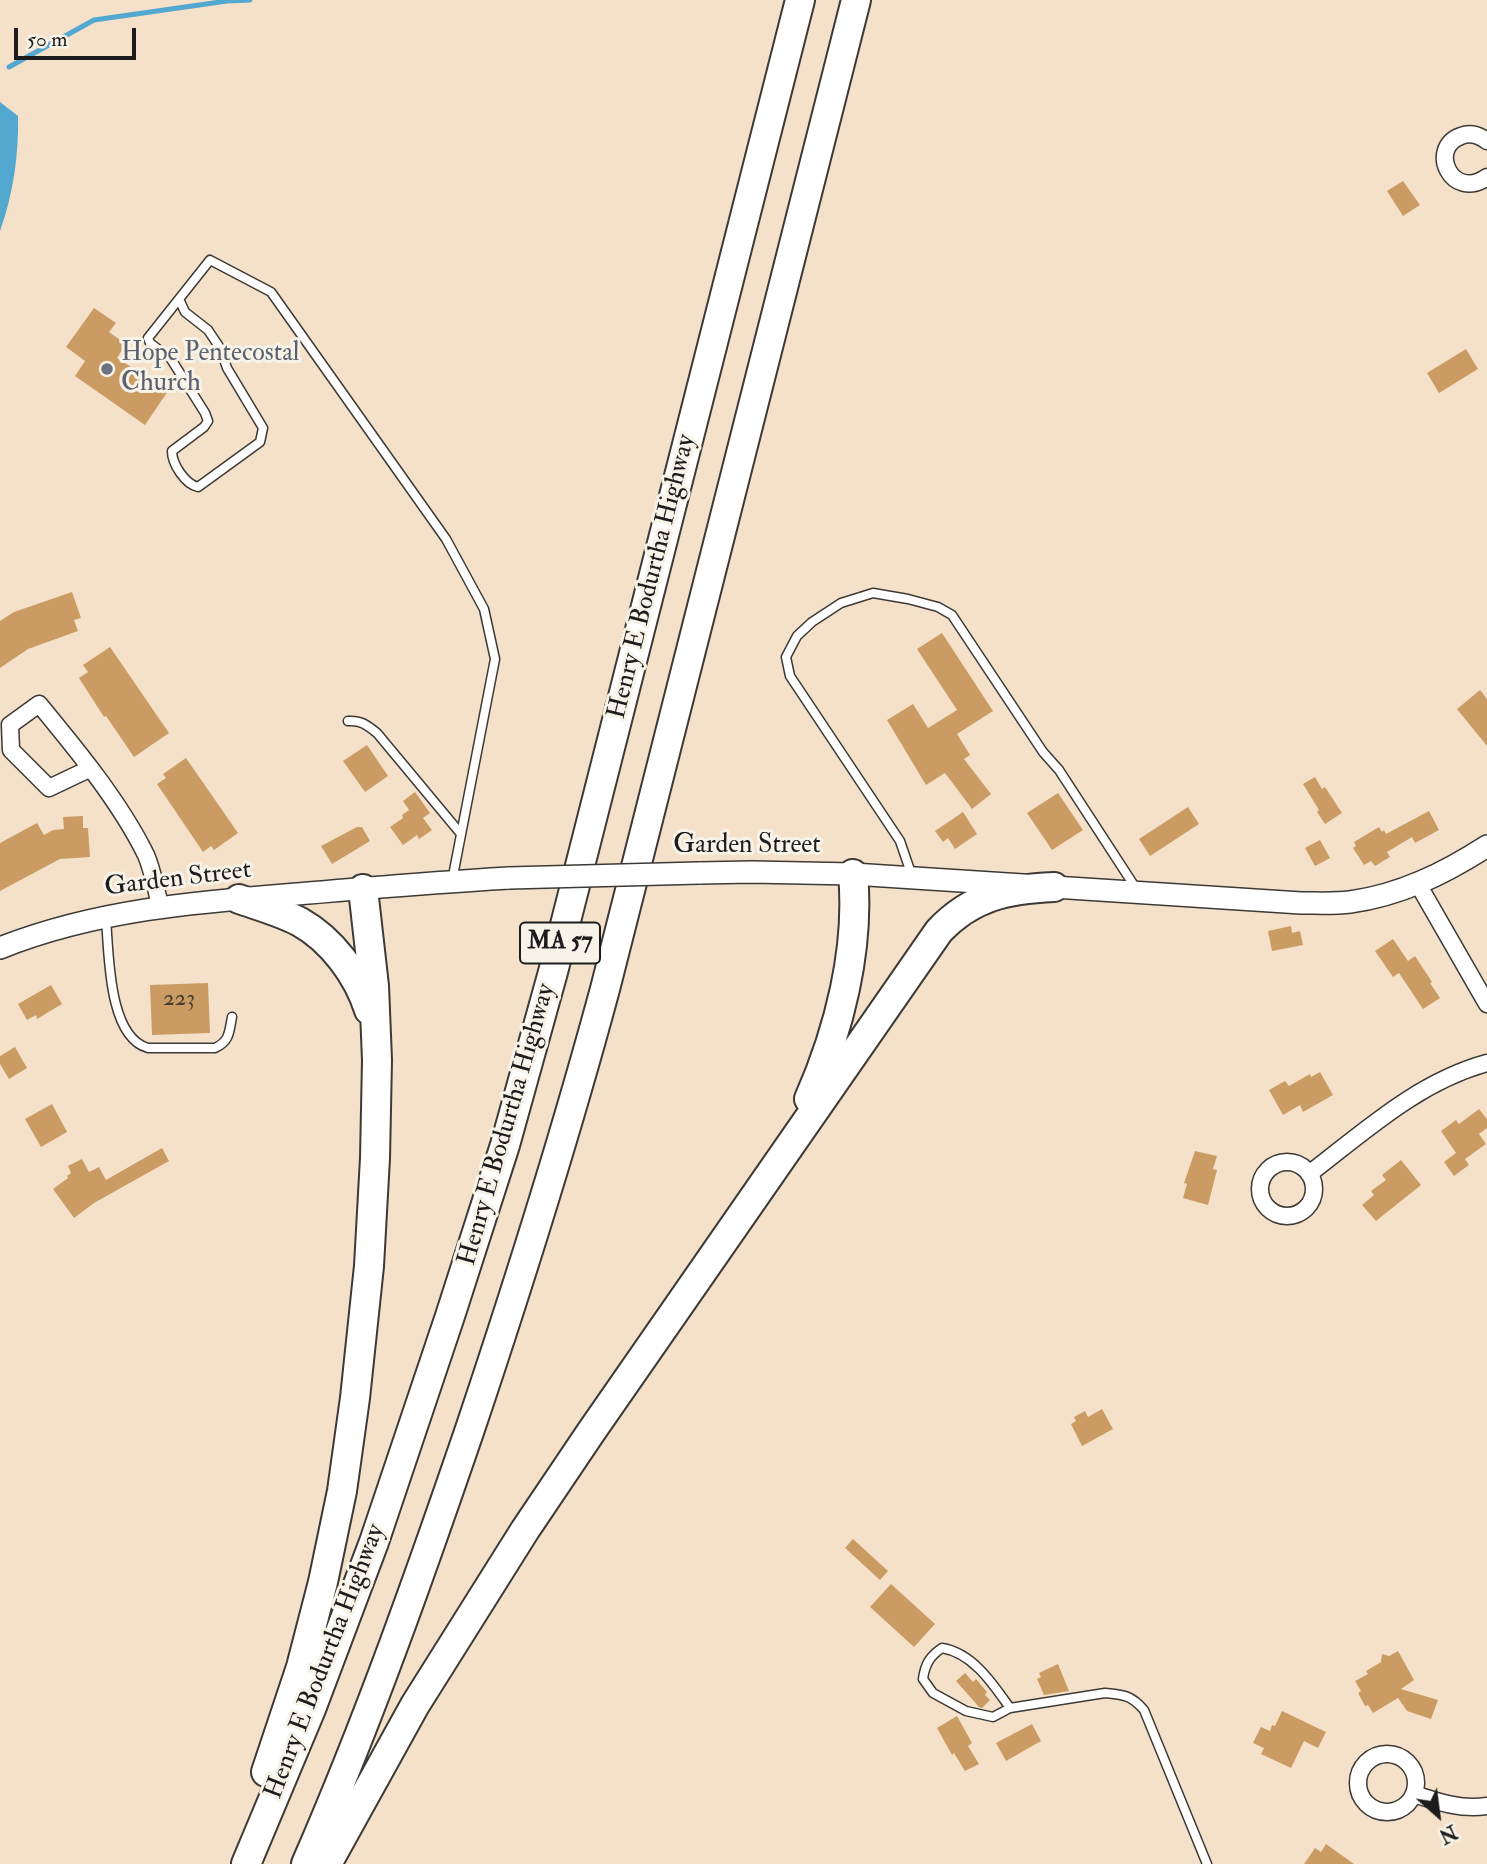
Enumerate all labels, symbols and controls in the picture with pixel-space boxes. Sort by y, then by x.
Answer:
scale bar [18,14,140,58]
text: 50 m [27,26,68,53]
place label: Hope Pentecostal Church [121,338,300,400]
marker: Hope Pentecostal Church [99,361,115,377]
street label: Henry E Bodurtha Highway [603,432,703,722]
street label: Garden Street [673,830,821,862]
street label: Garden Street [103,856,253,904]
road number: MA 57 [520,923,600,964]
street label: Henry E Bodurtha Highway [453,980,563,1270]
house number: 223 [163,986,195,1014]
street label: Henry E Bodurtha Highway [259,1520,393,1804]
north arrow [1403,1780,1473,1850]
text: N [1435,1819,1461,1848]

